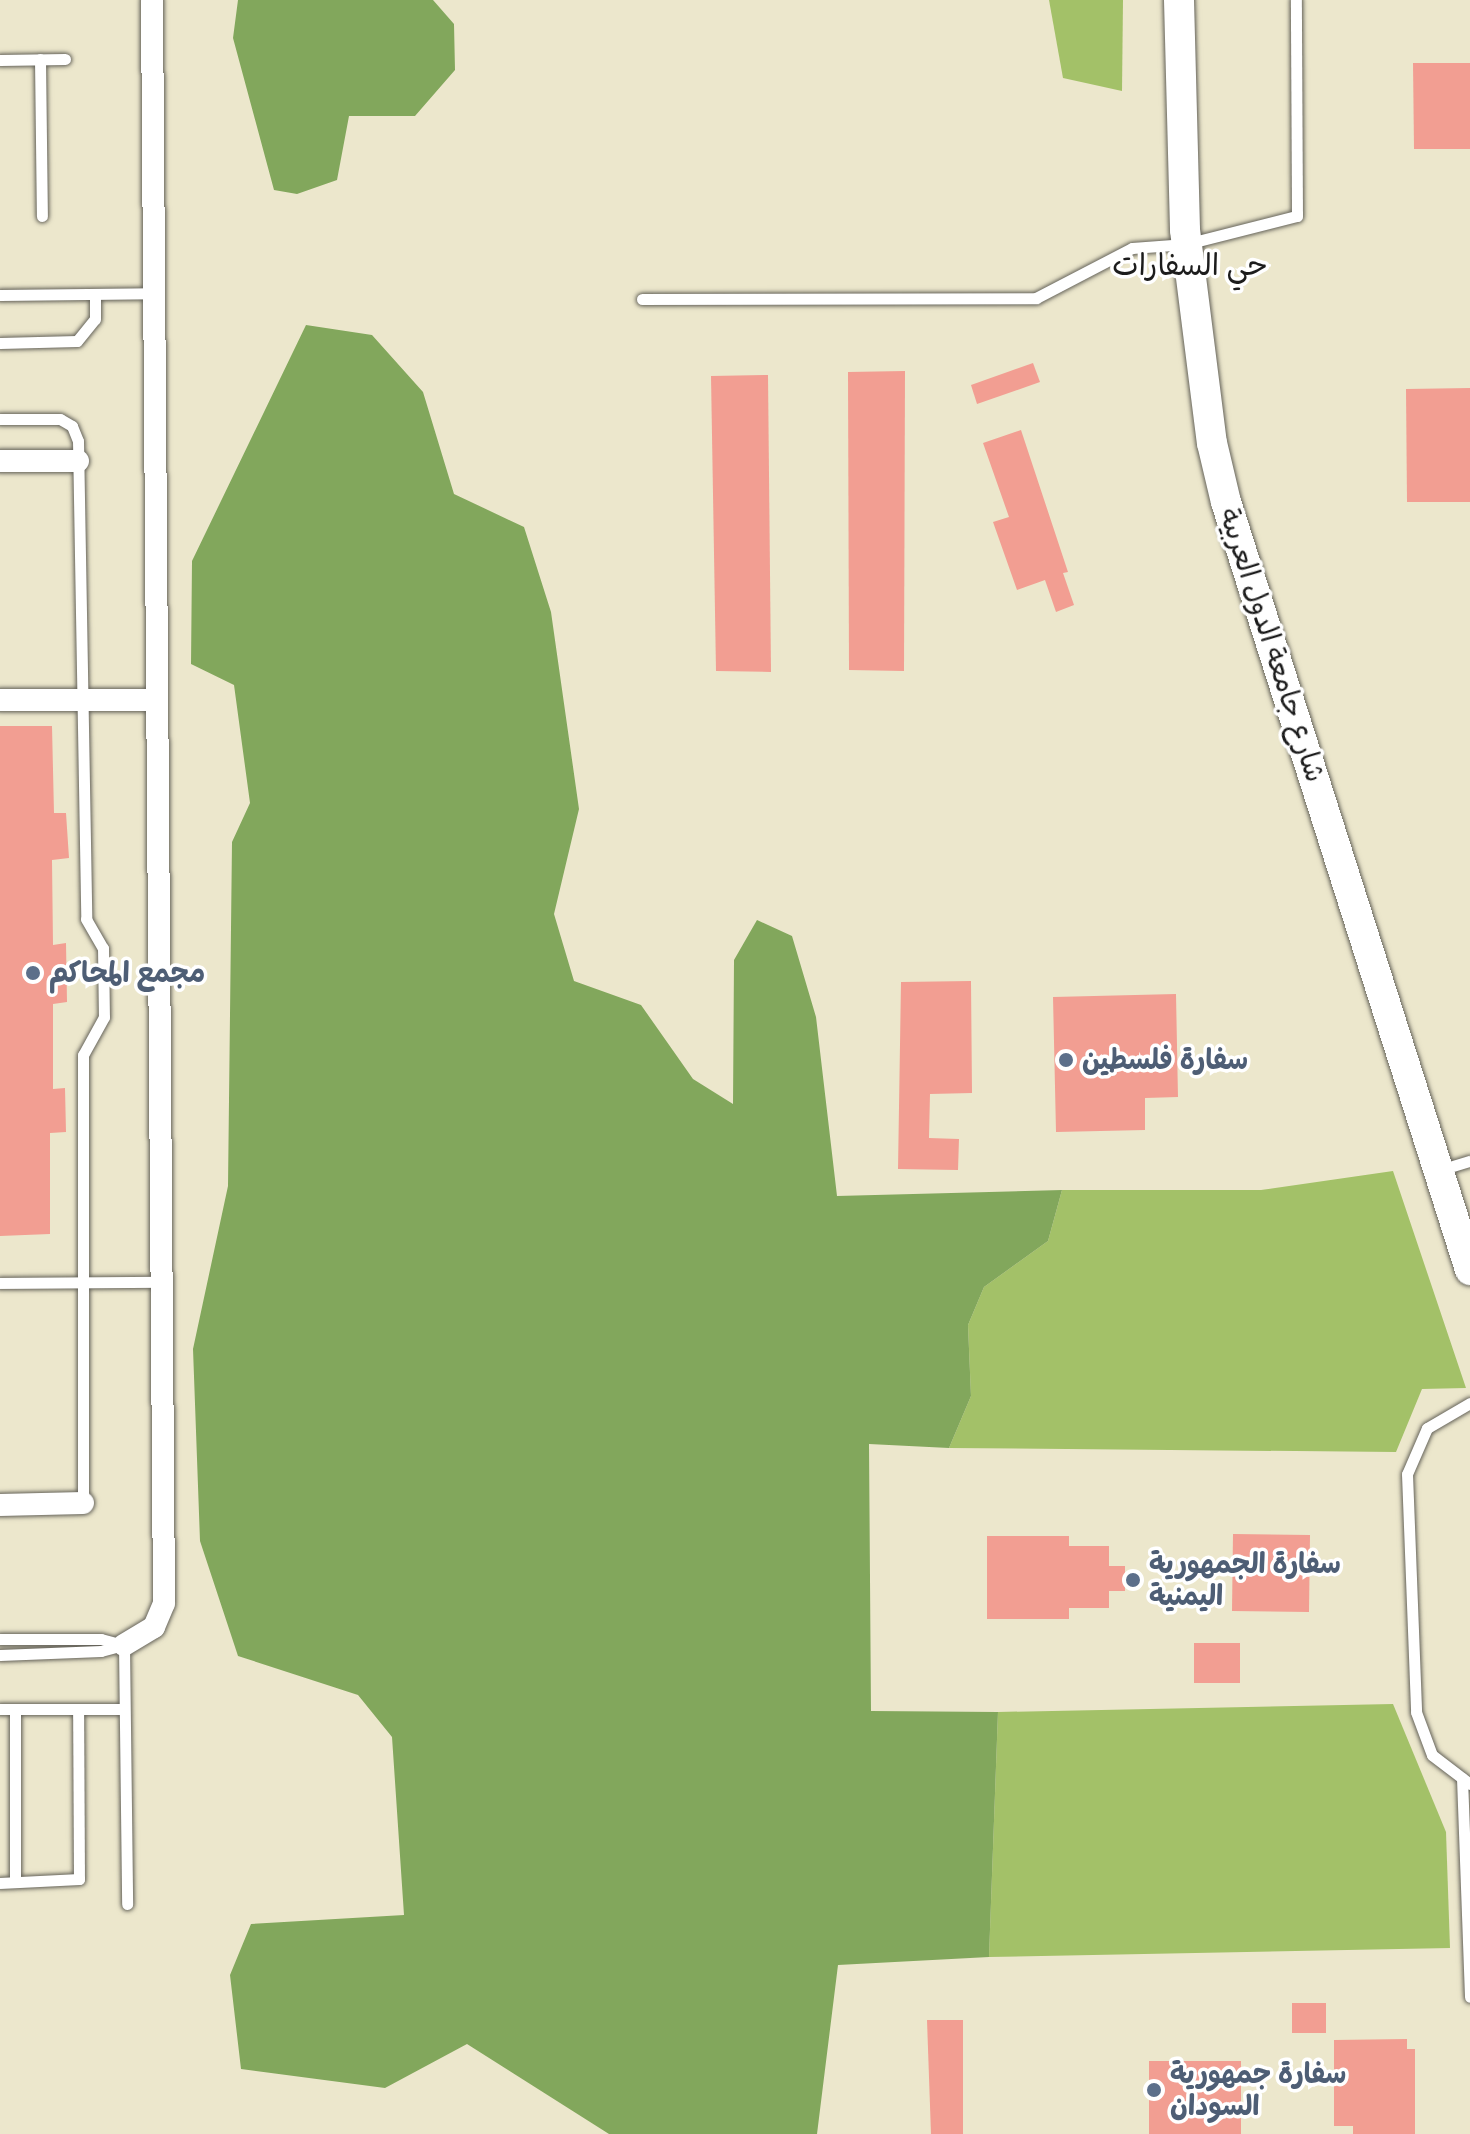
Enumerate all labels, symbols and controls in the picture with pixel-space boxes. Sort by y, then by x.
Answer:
district label: حي السفارات [1112,247,1268,283]
street label: شارع جامعة الدول العربية [1212,504,1332,786]
place label: مجمع المحاكم [49,956,205,990]
marker: مجمع المحاكم [24,964,42,982]
place label: سفارة فلسطين [1082,1043,1248,1077]
marker: سفارة فلسطين [1057,1051,1075,1069]
place label: سفارة الجمهورية اليمنية [1149,1547,1341,1613]
marker: سفارة الجمهورية اليمنية [1124,1571,1142,1589]
place label: سفارة جمهورية السودان [1170,2057,1346,2123]
marker: سفارة جمهورية السودان [1145,2081,1163,2099]

